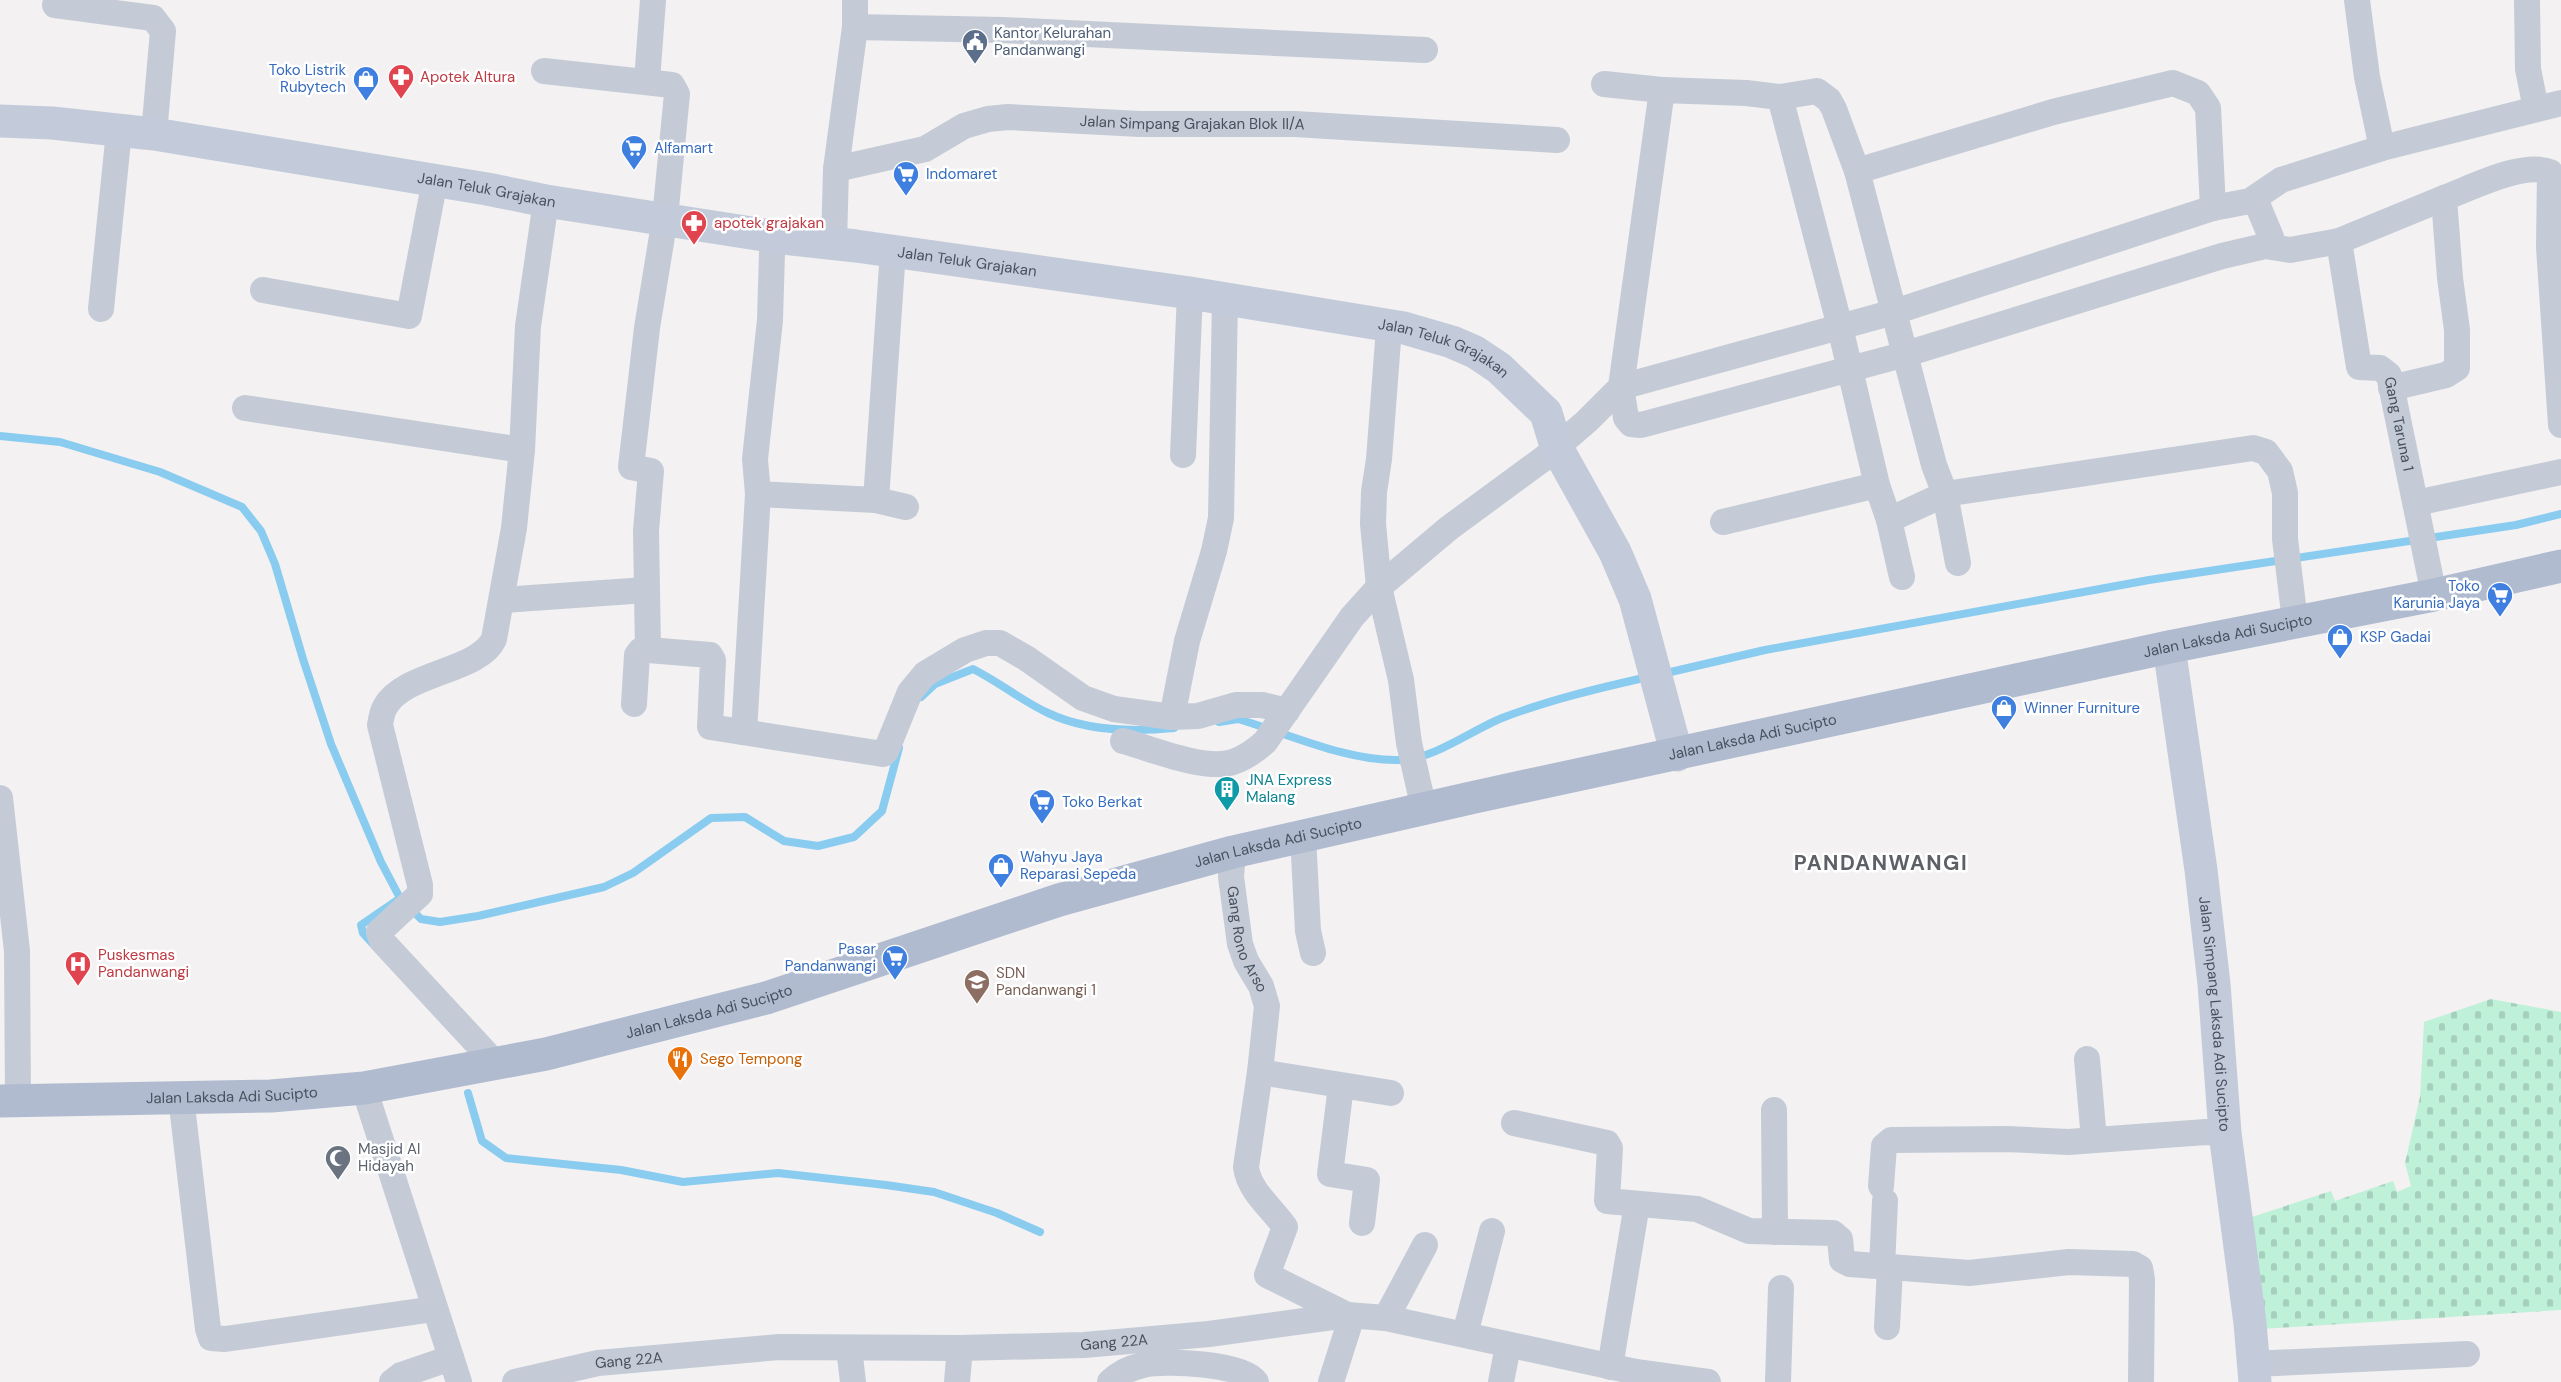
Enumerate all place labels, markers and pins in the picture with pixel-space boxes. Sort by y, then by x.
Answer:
place label: Kantor Kelurahan Pandanwangi [994,23,1111,60]
public building icon: Kantor Kelurahan Pandanwangi [960,27,990,65]
place label: Toko Listrik Rubytech [269,60,346,97]
pharmacy icon: Apotek Altura [386,62,416,100]
shop icon: Toko Listrik Rubytech [351,64,381,102]
place label: Apotek Altura [420,67,515,87]
supermarket icon: Alfamart [619,133,649,171]
place label: Alfamart [654,138,713,158]
supermarket icon: Indomaret [891,159,921,197]
place label: Indomaret [926,164,997,184]
pharmacy icon: apotek grajakan [679,208,709,246]
place label: apotek grajakan [714,213,824,233]
place label: Toko Karunia Jaya [2393,576,2480,613]
supermarket icon: Toko Karunia Jaya [2485,580,2515,618]
shop icon: KSP Gadai [2325,622,2355,660]
place label: KSP Gadai [2360,627,2431,647]
shop icon: Winner Furniture [1989,693,2019,731]
place label: Winner Furniture [2024,698,2140,718]
place label: JNA Express Malang [1246,770,1332,807]
building icon: JNA Express Malang [1212,774,1242,812]
supermarket icon: Toko Berkat [1027,787,1057,825]
place label: Toko Berkat [1062,792,1142,812]
place label: Wahyu Jaya Reparasi Sepeda [1020,847,1136,884]
shop icon: Wahyu Jaya Reparasi Sepeda [986,851,1016,889]
place label: Pasar Pandanwangi [785,939,876,976]
supermarket icon: Pasar Pandanwangi [880,943,910,981]
place label: Puskesmas Pandanwangi [98,945,189,982]
hospital icon: Puskesmas Pandanwangi [63,949,93,987]
place label: SDN Pandanwangi 1 [996,963,1096,1000]
school or university icon: SDN Pandanwangi 1 [962,967,992,1005]
restaurant icon: Sego Tempong [665,1044,695,1082]
place label: Sego Tempong [700,1049,802,1069]
place label: Masjid Al Hidayah [358,1139,420,1176]
mosque icon: Masjid Al Hidayah [323,1143,353,1181]

